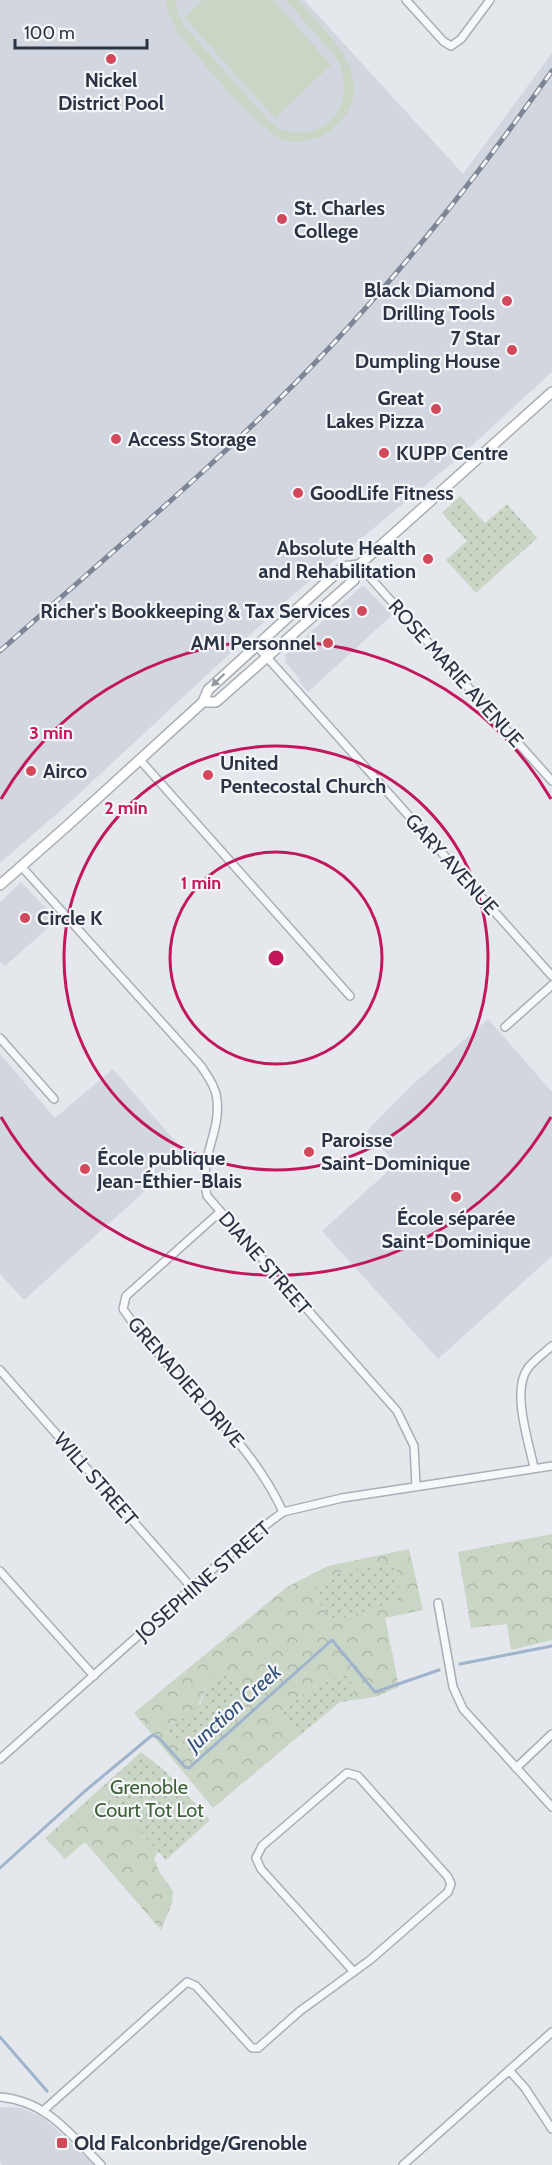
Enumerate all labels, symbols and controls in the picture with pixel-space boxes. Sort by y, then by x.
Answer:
scale bar [15,12,147,50]
text: 100 m [24,22,75,44]
marker: Nickel District Pool [104,52,118,66]
place label: Nickel District Pool [58,68,164,115]
place label: St. Charles College [294,196,385,243]
marker: St. Charles College [275,212,289,226]
place label: Black Diamond Drilling Tools [364,278,495,325]
marker: Black Diamond Drilling Tools [500,294,514,308]
place label: 7 Star Dumpling House [355,326,500,373]
marker: 7 Star Dumpling House [505,343,519,357]
place label: Great Lakes Pizza [326,386,424,433]
marker: Great Lakes Pizza [429,402,443,416]
place label: Access Storage [128,427,256,451]
marker: Access Storage [109,432,123,446]
place label: KUPP Centre [396,441,508,465]
marker: KUPP Centre [377,446,391,460]
place label: GoodLife Fitness [310,481,454,505]
marker: GoodLife Fitness [291,486,305,500]
place label: Absolute Health and Rehabilitation [259,536,416,583]
marker: Absolute Health and Rehabilitation [421,552,435,566]
street label: ROSE MARIE AVENUE [383,594,529,752]
place label: Richer's Bookkeeping & Tax Services [40,599,350,623]
marker: Richer's Bookkeeping & Tax Services [355,604,369,618]
place label: AMI Personnel [191,631,316,655]
marker: AMI Personnel [321,636,335,650]
one-way arrow [212,672,226,686]
text: 3 min [29,722,73,744]
place label: United Pentecostal Church [220,751,386,798]
place label: Airco [43,759,87,783]
marker: Airco [24,764,38,778]
marker: United Pentecostal Church [201,768,215,782]
text: 2 min [104,797,148,819]
street label: GARY AVENUE [400,809,504,919]
text: 1 min [181,872,221,894]
place label: Circle K [37,906,103,930]
marker: Circle K [18,911,32,925]
centre of rings [266,948,286,968]
place label: Paroisse Saint-Dominique [321,1128,470,1175]
marker: Paroisse Saint-Dominique [302,1145,316,1159]
place label: École publique Jean-Éthier-Blais [96,1146,242,1193]
marker: École publique Jean-Éthier-Blais [78,1162,92,1176]
marker: École séparée Saint-Dominique [449,1190,463,1204]
place label: École séparée Saint-Dominique [382,1206,531,1253]
street label: DIANE STREET [214,1207,317,1320]
street label: GRENADIER DRIVE [123,1312,249,1452]
street label: WILL STREET [49,1427,143,1531]
street label: JOSEPHINE STREET [130,1516,276,1647]
water label: Junction Creek [180,1658,287,1758]
park label: Grenoble Court Tot Lot [94,1775,204,1822]
place label: Old Falconbridge/Grenoble [74,2131,307,2155]
marker: Old Falconbridge/Grenoble [55,2136,69,2150]

